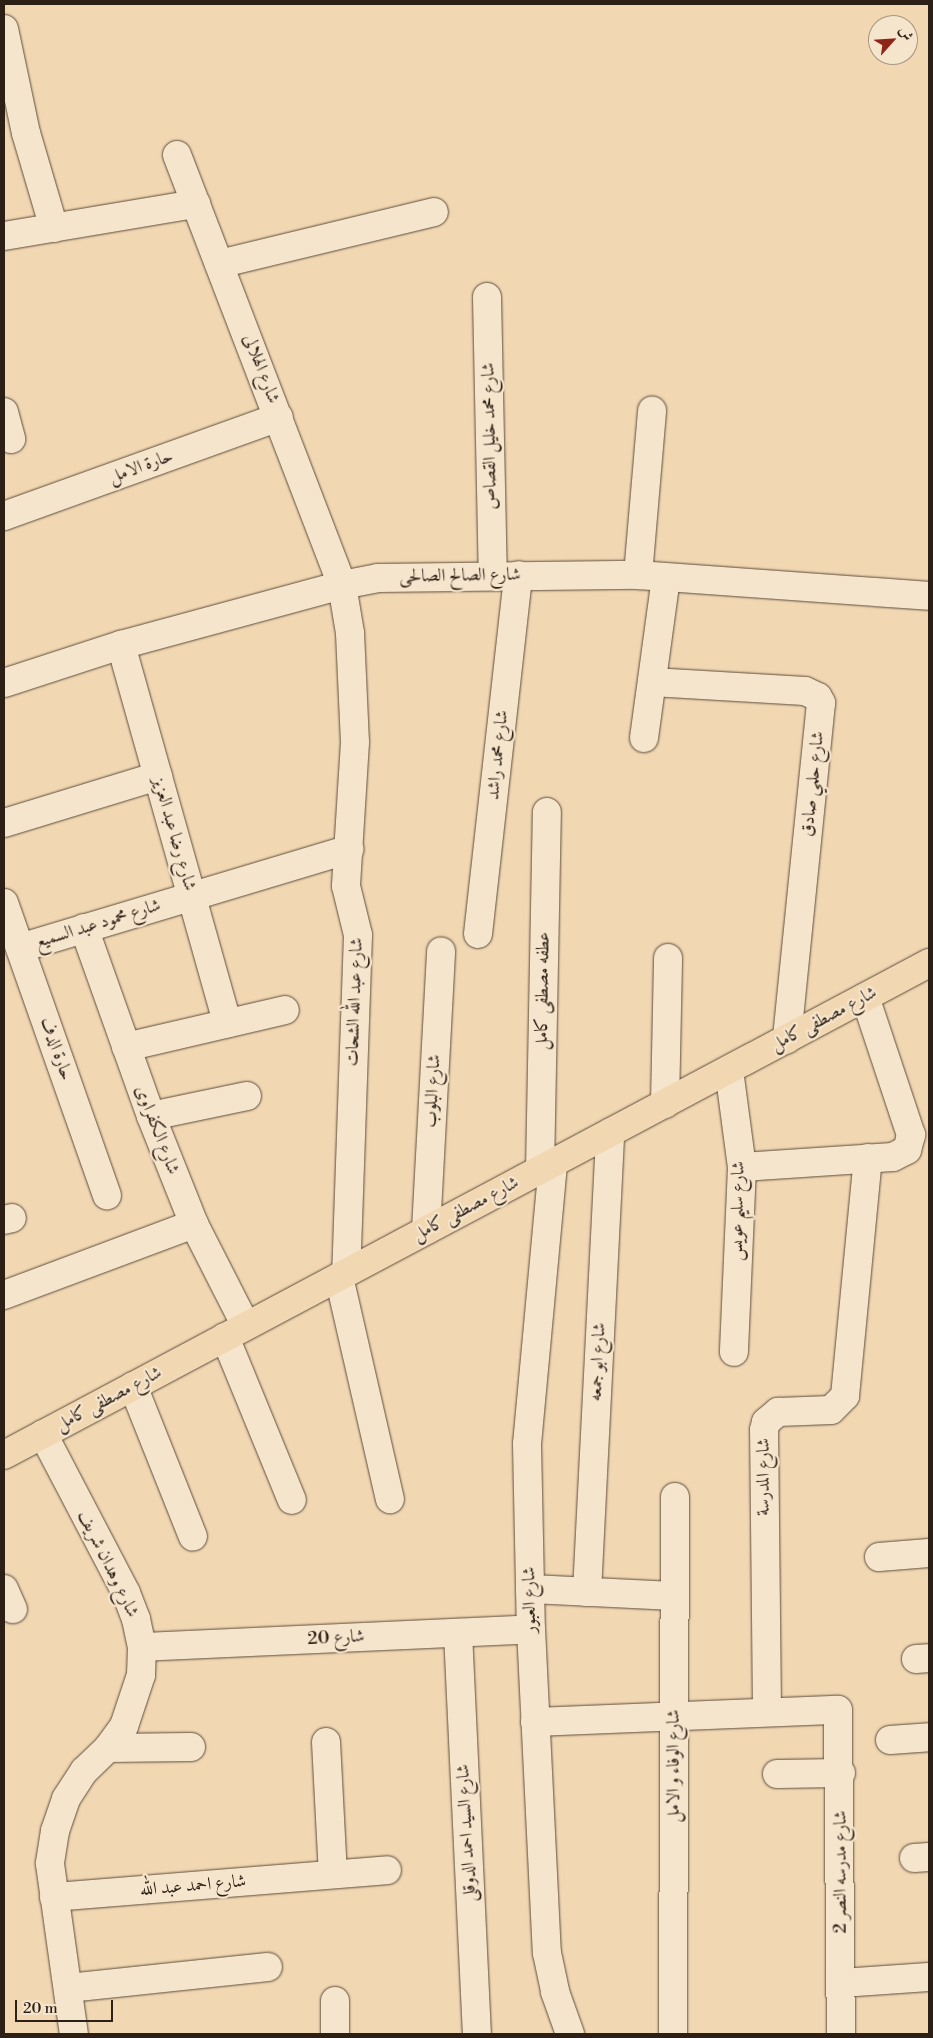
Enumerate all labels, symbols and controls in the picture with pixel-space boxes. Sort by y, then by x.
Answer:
north arrow [868,15,918,65]
text: ش [894,24,917,44]
street label: شارع الهلالى [238,331,284,407]
street label: شارع محمد خليل القصاص [478,362,502,510]
street label: حارة الامل [106,445,176,489]
street label: شارع الصالح الصالحى [399,564,521,588]
street label: شارع محمد راشد [483,709,513,801]
street label: شارع حلمي صادق [797,730,829,838]
street label: شارع رضا عبد العزيز [147,775,201,893]
street label: شارع محمود عبد السميع [33,895,163,953]
street label: عطفه مصطفى كامل [531,932,555,1050]
street label: شارع عبد الله الشحات [342,937,368,1067]
street label: شارع مصطفى كامل [767,982,881,1056]
street label: حارة الدف [35,1015,77,1083]
street label: شارع البلوب [420,1054,446,1128]
street label: شارع الكفراوى [130,1082,184,1178]
street label: شارع سليم عويس [726,1161,750,1261]
street label: شارع مصطفى كامل [409,1172,523,1246]
street label: شارع ابو جمعه [585,1322,611,1402]
street label: شارع مصطفى كامل [52,1362,166,1436]
street label: شارع المدرسة [753,1438,775,1516]
street label: شارع وهدان شريف [73,1507,143,1621]
street label: شارع العبور [519,1567,541,1633]
street label: شارع 20 [307,1626,365,1650]
street label: شارع الوفاء و الامل [663,1709,685,1823]
street label: شارع السيد احمد الدوقلى [453,1764,481,1902]
street label: شارع مدرسه النصر 2 [830,1811,852,1933]
street label: شارع احمد عبد الله [139,1871,247,1901]
scale bar [18,1990,115,2022]
text: 20 m [23,1999,58,2018]

